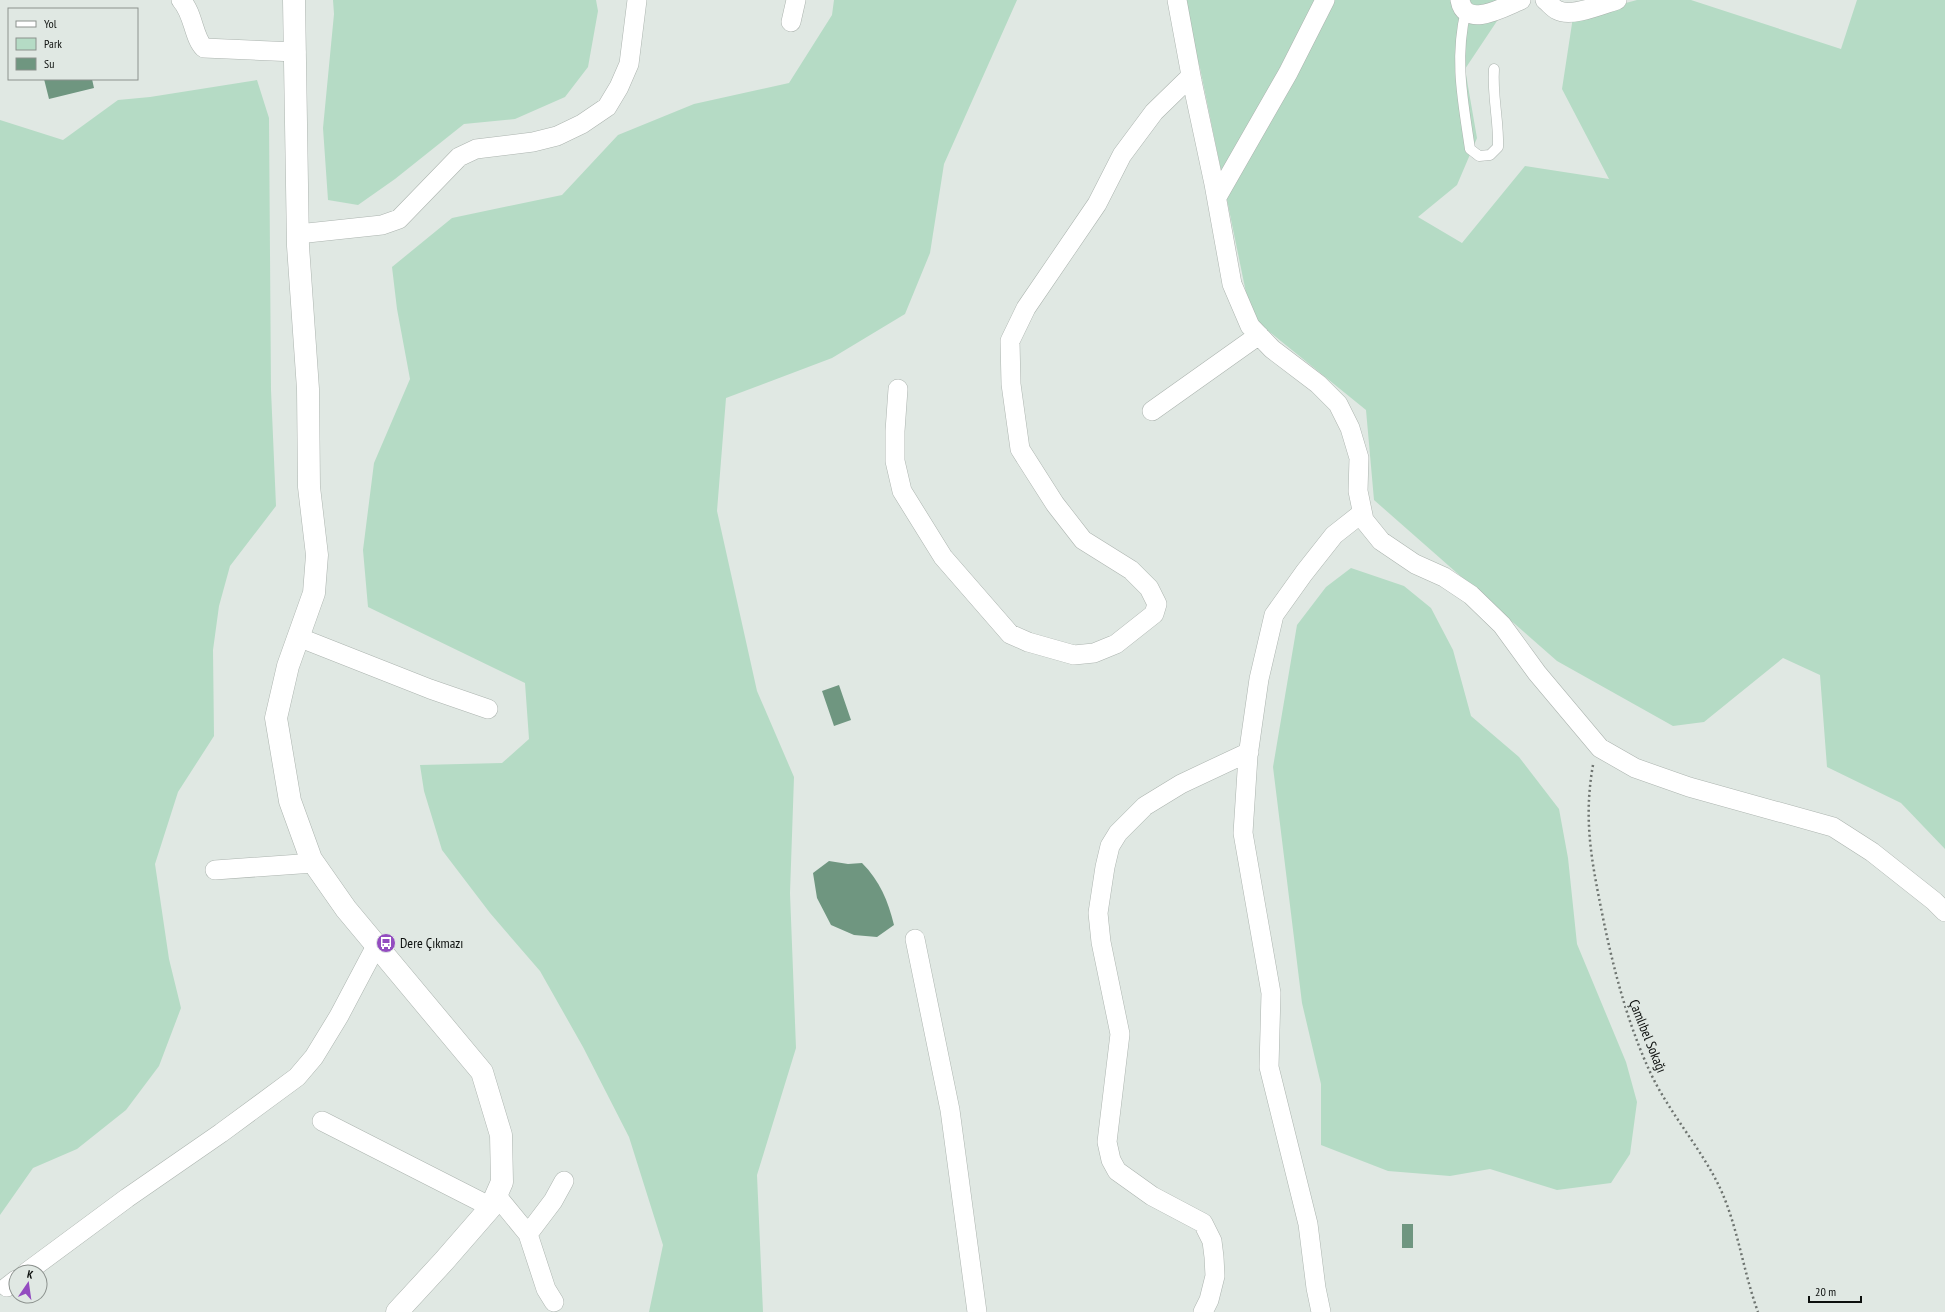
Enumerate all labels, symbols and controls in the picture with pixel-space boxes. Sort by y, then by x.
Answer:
legend [8,8,138,80]
text: Yol [44,16,57,31]
text: Park [44,36,62,51]
text: Su [44,56,54,71]
bus stop icon: Dere Çıkmazı [375,932,397,954]
place label: Dere Çıkmazı [400,934,463,952]
street label: Çamlıbel Sokağı [1625,997,1671,1075]
north arrow [8,1264,48,1304]
text: K [26,1267,35,1282]
scale bar [1809,1278,1861,1304]
text: 20 m [1815,1284,1836,1299]

